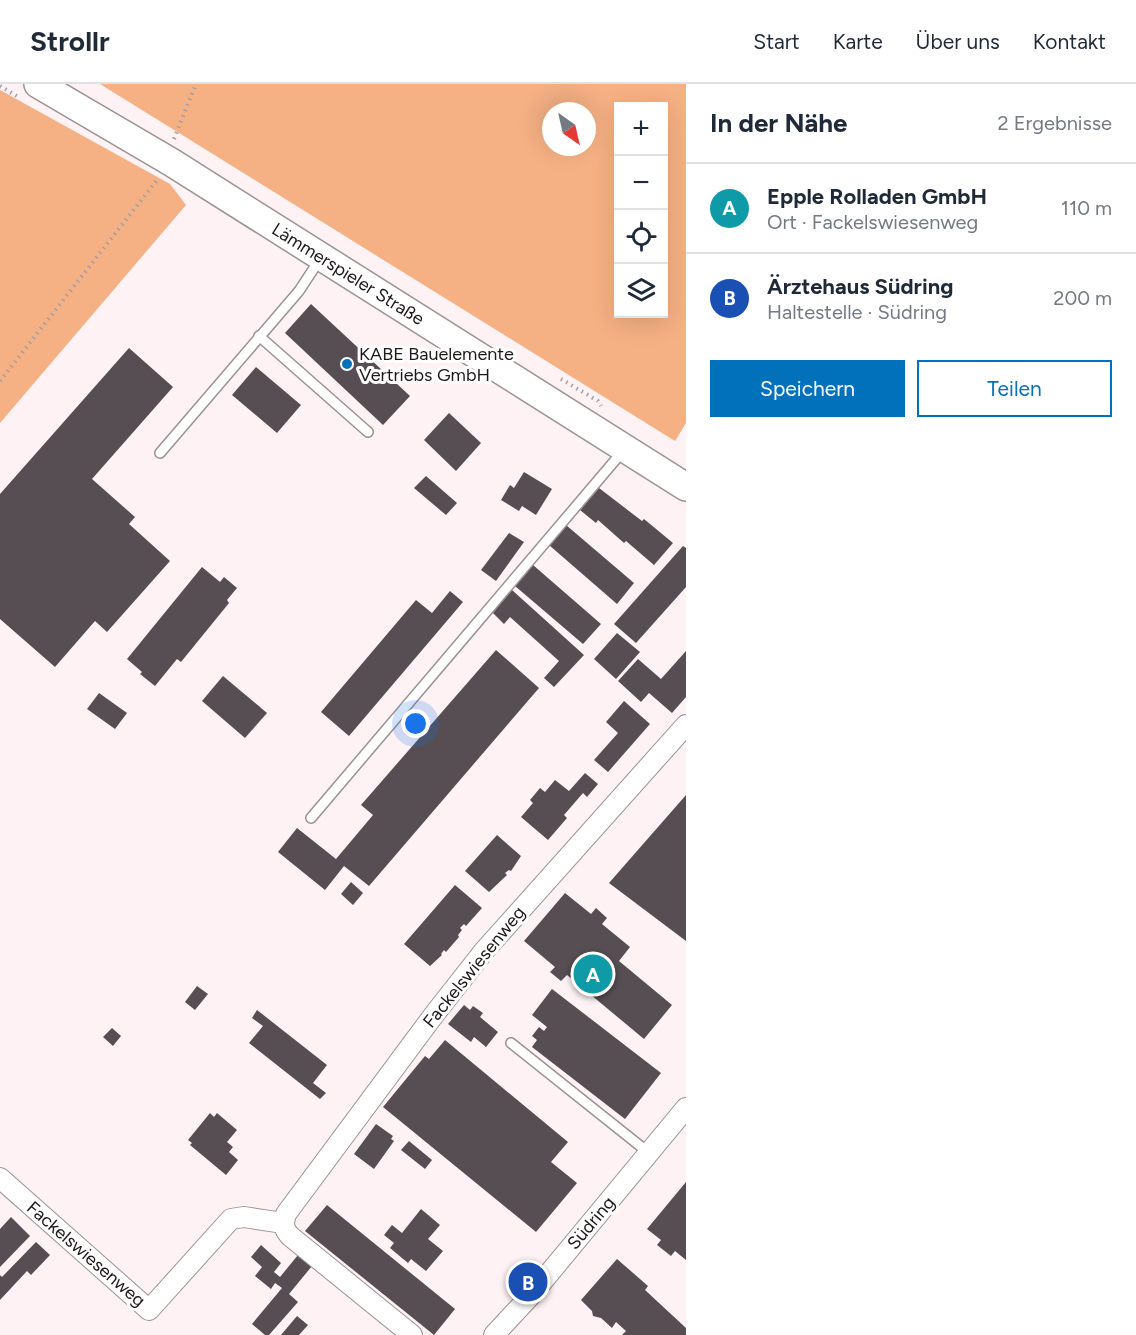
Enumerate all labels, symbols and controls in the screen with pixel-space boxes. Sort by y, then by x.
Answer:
text: Strollr [30,24,110,58]
text: Start [753,29,800,54]
text: Karte [833,29,883,54]
text: Über uns [916,29,1000,54]
text: Kontakt [1033,29,1106,54]
north arrow [542,102,596,156]
map controls [614,102,668,318]
button: + [614,102,668,156]
text: In der Nähe [710,107,847,139]
text: 2 Ergebnisse [998,111,1112,135]
button: − [614,156,668,210]
text: Epple Rolladen GmbH [767,183,987,210]
text: A [722,196,737,220]
text: 110 m [1061,196,1112,220]
button: locate [614,210,668,264]
text: Ort · Fackelswiesenweg [767,210,978,234]
street label: Lämmerspieler Straße [268,218,428,330]
button: layers [614,264,668,318]
text: Ärztehaus Südring [767,273,953,300]
text: B [723,286,736,310]
text: 200 m [1053,286,1112,310]
text: Haltestelle · Südring [767,300,947,324]
place label: KABE Bauelemente Vertriebs GmbH [359,343,514,386]
marker: KABE Bauelemente Vertriebs GmbH [340,357,354,371]
button: Speichern [710,360,905,417]
button: Teilen [917,360,1112,417]
your location [401,709,430,738]
street label: Fackelswiesenweg [418,902,530,1032]
pin: A [574,952,612,996]
street label: Südring [562,1192,620,1254]
street label: Fackelswiesenweg [22,1197,150,1311]
pin: B [508,1260,548,1304]

